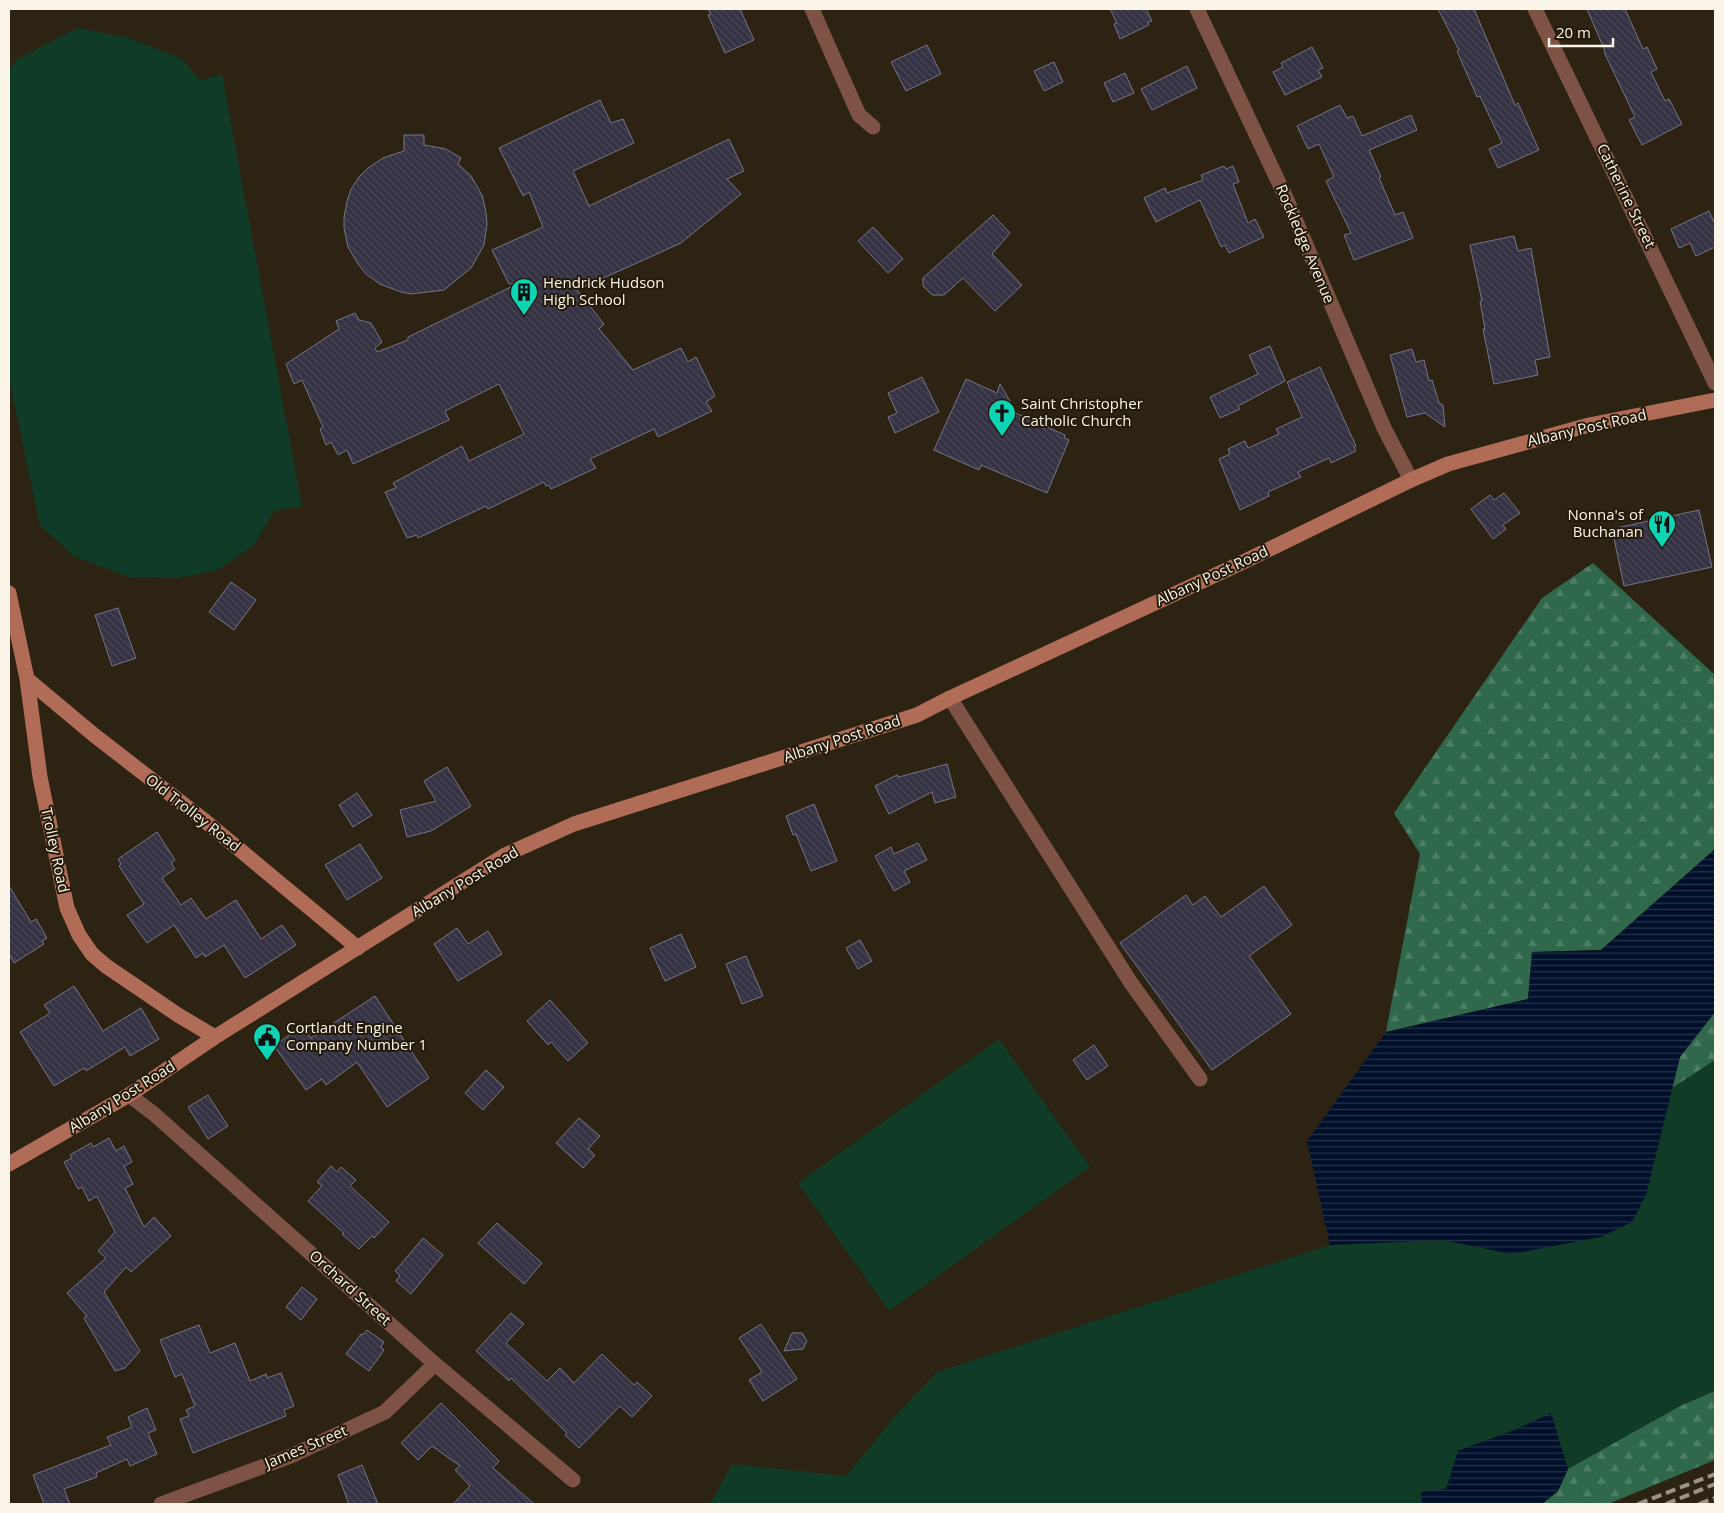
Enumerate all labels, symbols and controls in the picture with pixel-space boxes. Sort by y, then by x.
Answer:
scale bar [1549,15,1613,47]
text: 20 m [1556,22,1591,42]
street label: Catherine Street [1593,140,1661,251]
street label: Rockledge Avenue [1272,181,1340,306]
place label: Hendrick Hudson High School [543,272,665,309]
building icon: Hendrick Hudson High School [509,277,539,316]
place label: Saint Christopher Catholic Church [1021,393,1143,430]
church icon: Saint Christopher Catholic Church [987,398,1017,437]
street label: Albany Post Road [1525,404,1648,450]
place label: Nonna's of Buchanan [1568,504,1644,541]
restaurant icon: Nonna's of Buchanan [1647,509,1677,548]
street label: Albany Post Road [1152,540,1271,610]
street label: Albany Post Road [781,710,903,766]
street label: Old Trolley Road [142,769,245,856]
street label: Trolley Road [37,805,75,894]
street label: Albany Post Road [407,841,522,921]
place label: Cortlandt Engine Company Number 1 [286,1017,427,1054]
public building icon: Cortlandt Engine Company Number 1 [252,1022,282,1061]
street label: Albany Post Road [65,1055,178,1137]
street label: Orchard Street [305,1245,396,1329]
street label: James Street [260,1420,350,1473]

